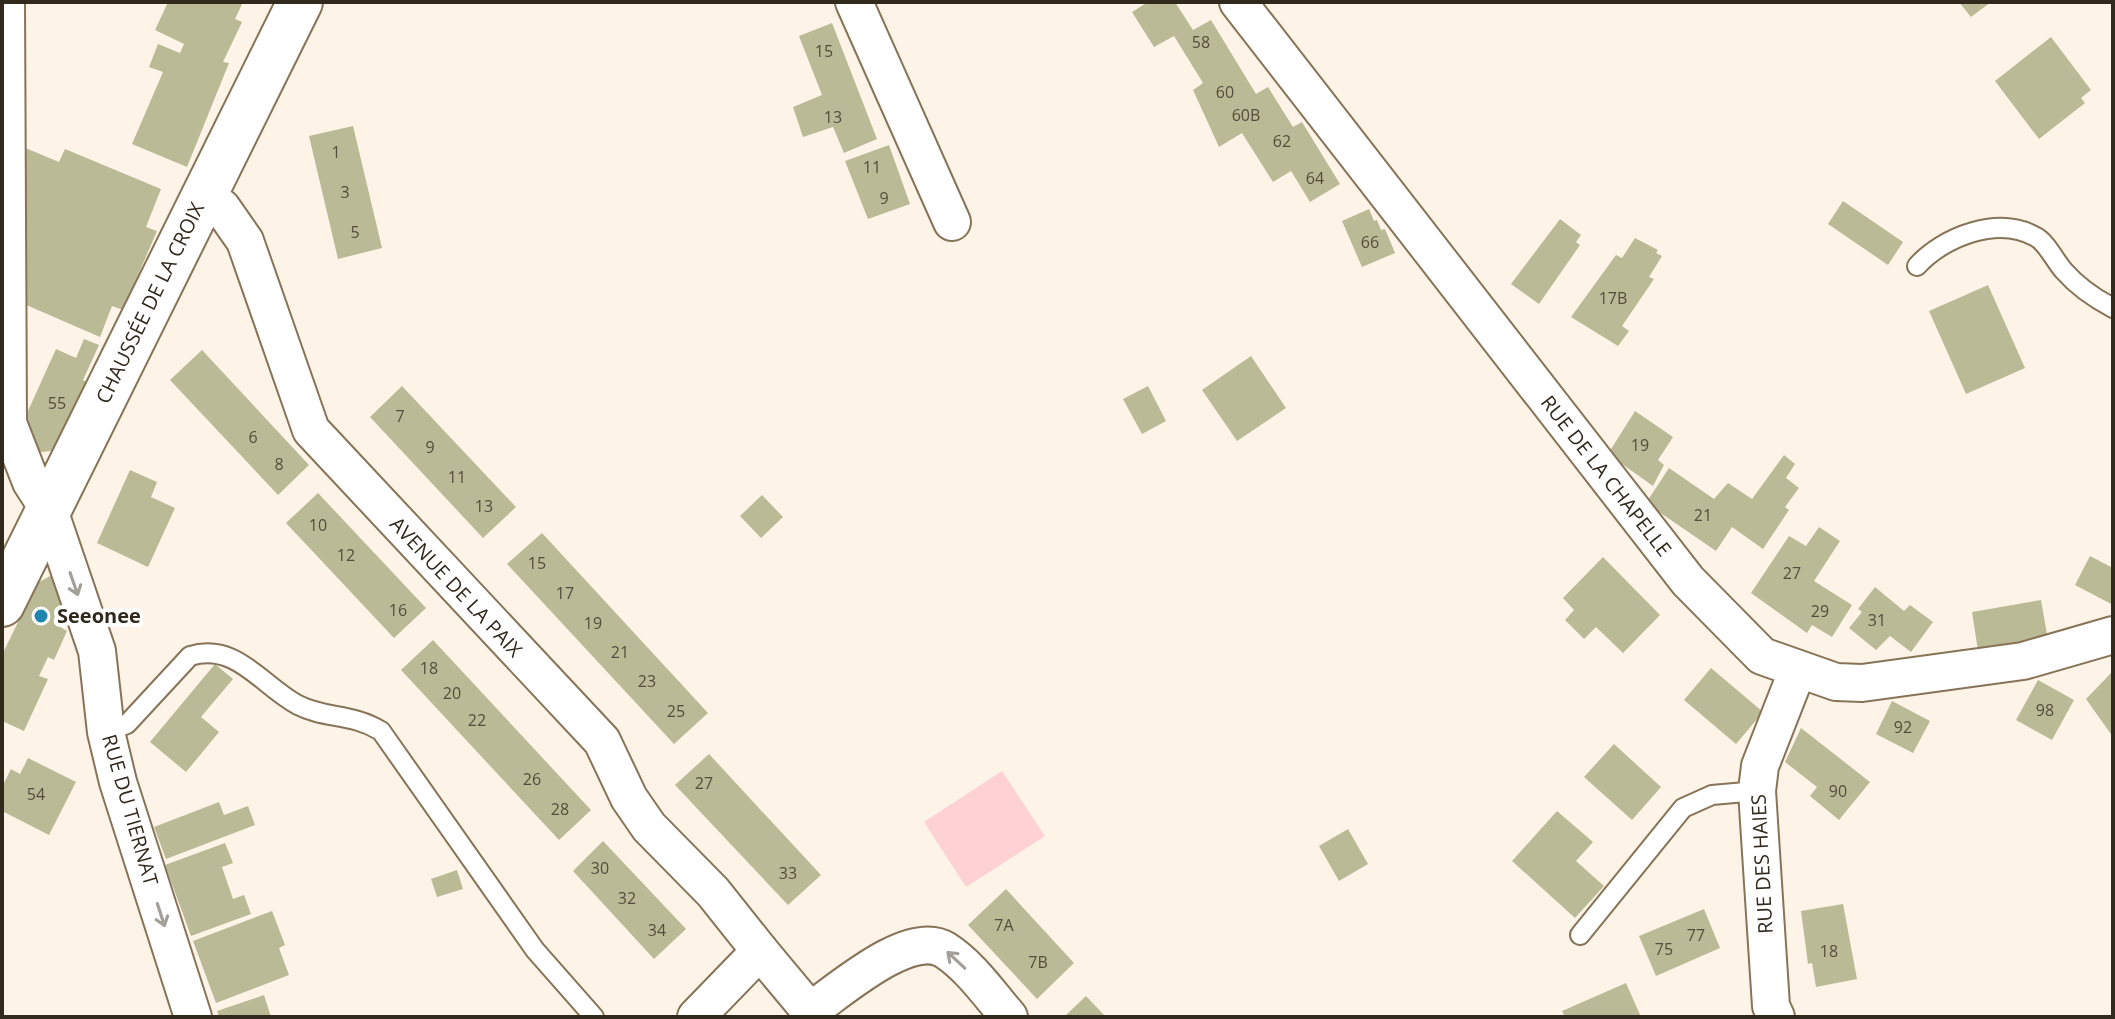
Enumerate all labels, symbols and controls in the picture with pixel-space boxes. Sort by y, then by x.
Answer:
house number: 58 [1192,31,1210,53]
house number: 15 [815,40,833,62]
house number: 60 [1216,81,1234,103]
house number: 60B [1232,104,1260,126]
house number: 13 [824,106,842,128]
house number: 62 [1273,130,1291,152]
house number: 1 [331,141,341,163]
house number: 11 [863,156,881,178]
house number: 64 [1306,167,1324,189]
house number: 3 [340,181,350,203]
house number: 9 [879,187,889,209]
street label: CHAUSSÉE DE LA CROIX [89,197,210,408]
house number: 5 [350,221,360,243]
house number: 66 [1361,231,1379,253]
house number: 17B [1599,287,1627,309]
street label: RUE DE LA CHAPELLE [1535,390,1678,562]
house number: 55 [48,392,66,414]
house number: 7 [395,405,405,427]
house number: 6 [248,426,258,448]
house number: 19 [1631,434,1649,456]
house number: 9 [425,436,435,458]
house number: 8 [274,453,284,475]
house number: 11 [448,466,466,488]
house number: 13 [475,495,493,517]
house number: 21 [1694,504,1712,526]
street label: AVENUE DE LA PAIX [384,511,529,663]
house number: 10 [309,514,327,536]
house number: 12 [337,544,355,566]
house number: 15 [528,552,546,574]
house number: 27 [1783,562,1801,584]
one-way arrow [67,571,82,596]
house number: 17 [556,582,574,604]
house number: 16 [389,599,407,621]
house number: 29 [1811,600,1829,622]
place label: Seeonee [57,602,141,629]
marker: Seeonee [32,607,50,625]
house number: 31 [1868,609,1886,631]
house number: 19 [584,612,602,634]
house number: 21 [611,641,629,663]
house number: 18 [420,657,438,679]
house number: 23 [638,670,656,692]
house number: 20 [443,682,461,704]
house number: 98 [2036,699,2054,721]
house number: 25 [667,700,685,722]
house number: 22 [468,709,486,731]
house number: 92 [1894,716,1912,738]
street label: RUE DU TIERNAT [96,731,165,889]
house number: 26 [523,768,541,790]
house number: 27 [695,772,713,794]
house number: 90 [1829,780,1847,802]
house number: 54 [27,783,45,805]
street label: RUE DES HAIES [1744,793,1779,935]
house number: 28 [551,798,569,820]
house number: 30 [591,857,609,879]
house number: 33 [779,862,797,884]
house number: 32 [618,887,636,909]
one-way arrow [154,902,169,928]
house number: 7A [994,914,1015,936]
house number: 34 [648,919,666,941]
house number: 77 [1687,924,1705,946]
house number: 75 [1655,938,1673,960]
house number: 18 [1820,940,1838,962]
one-way arrow [946,951,966,970]
house number: 7B [1028,951,1048,973]

